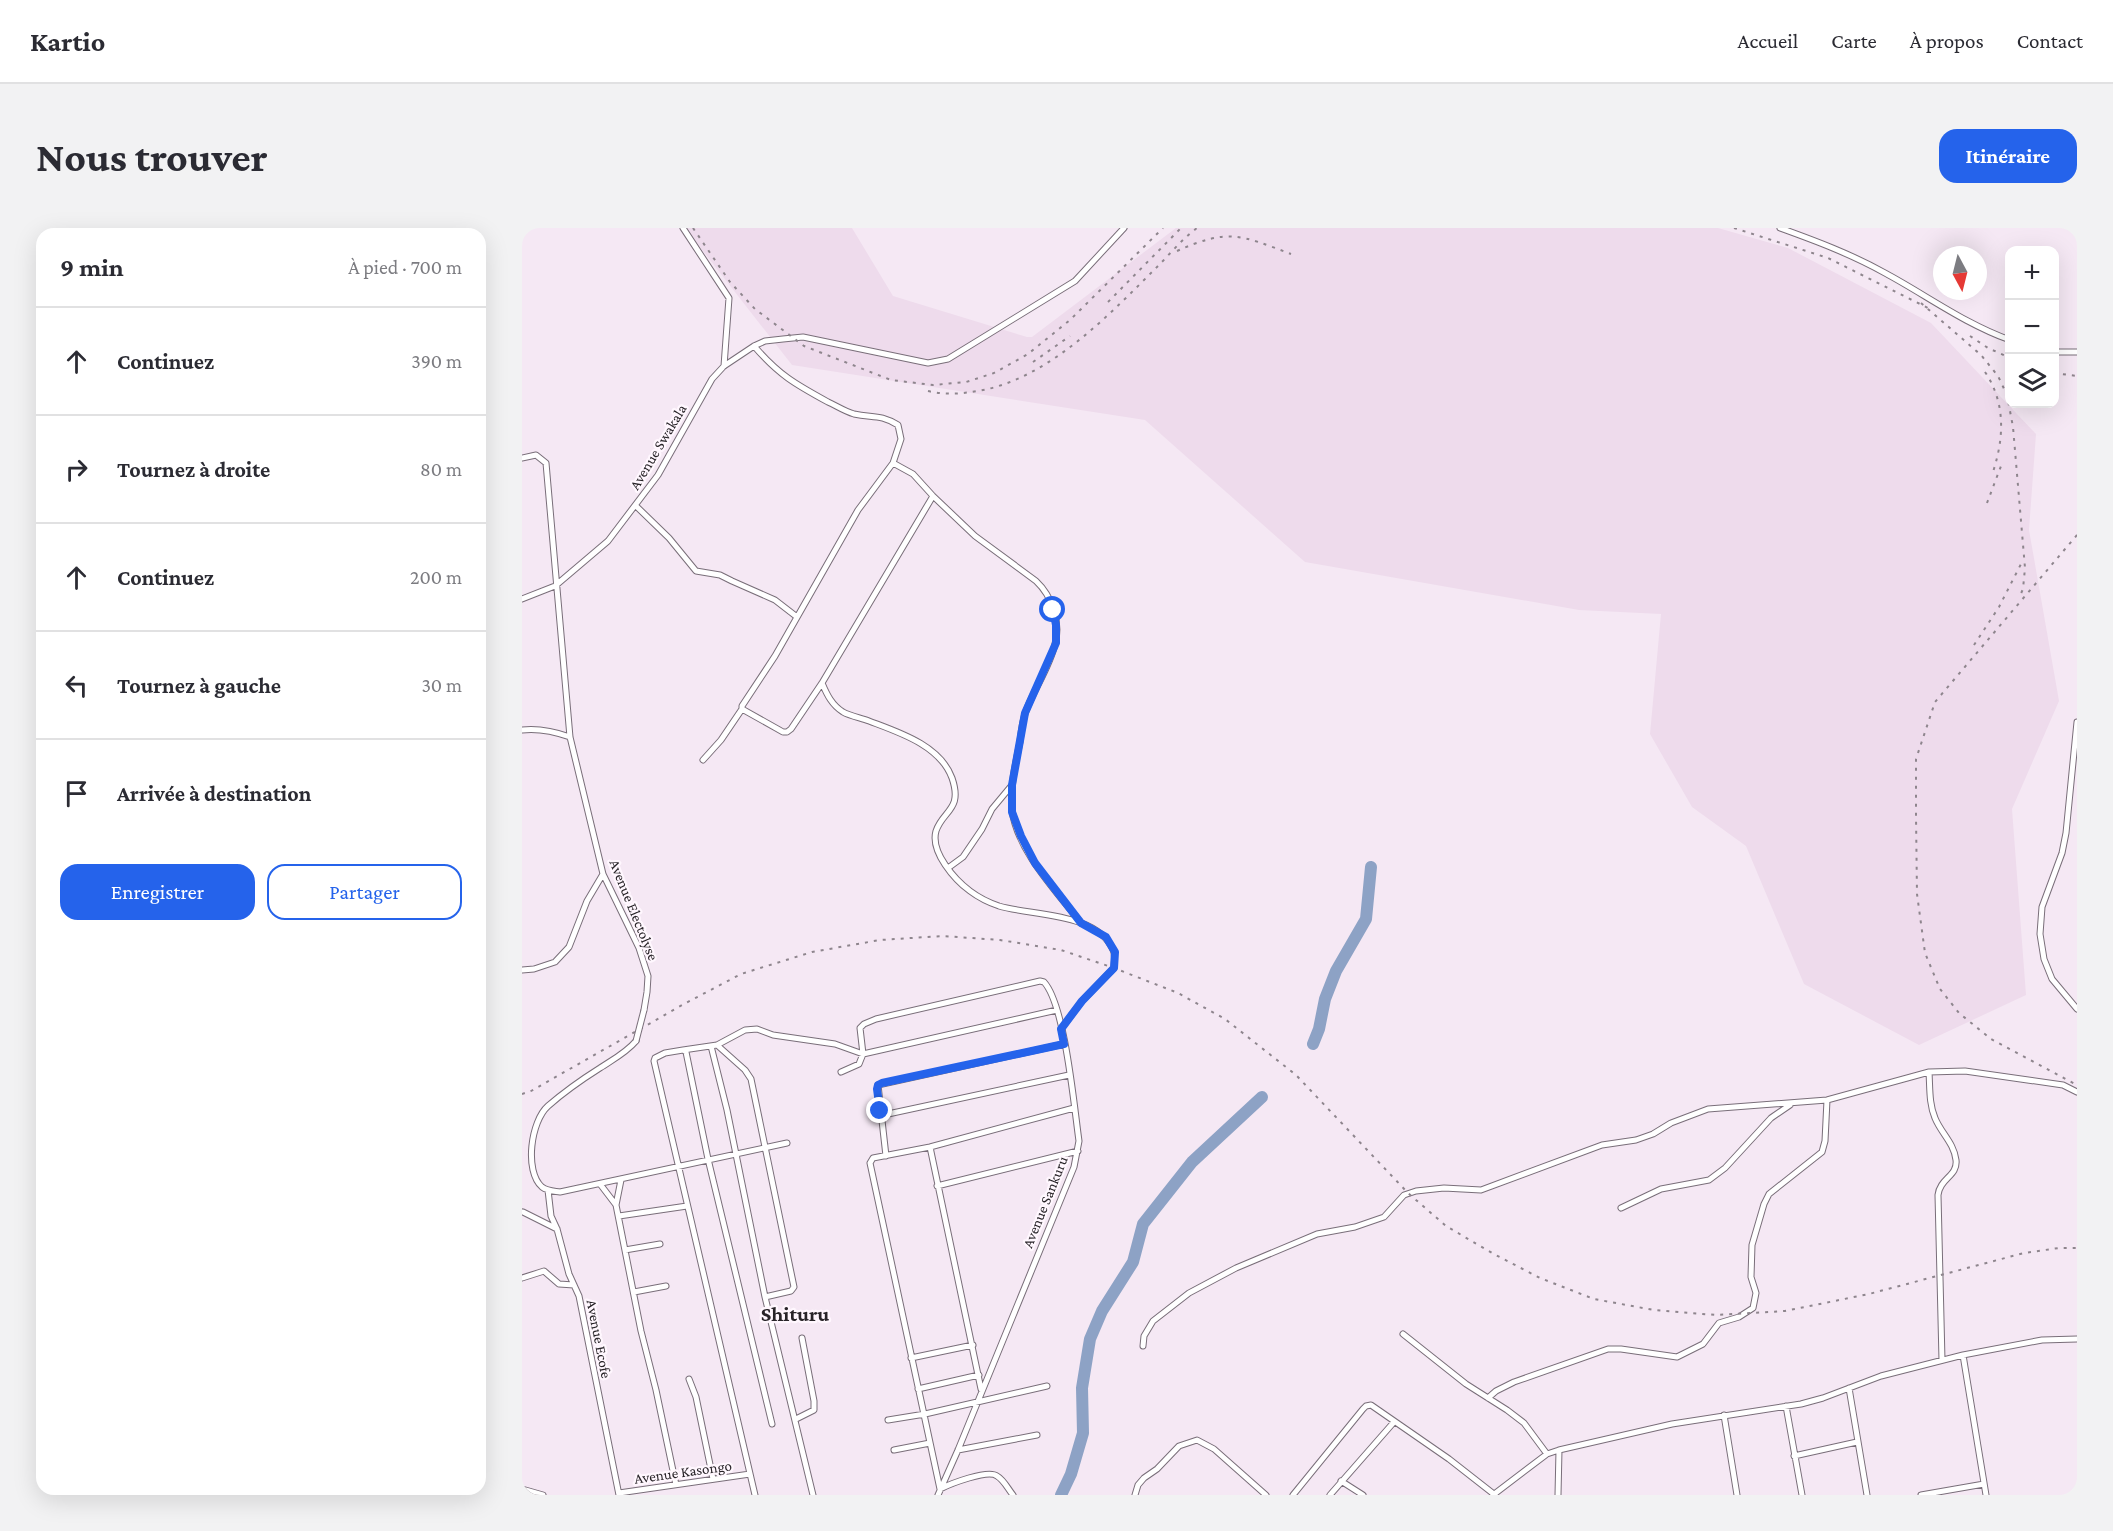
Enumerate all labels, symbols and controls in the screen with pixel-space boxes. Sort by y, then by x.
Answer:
text: Kartio [30,26,105,57]
text: Accueil [1738,29,1798,53]
text: Carte [1831,29,1877,53]
text: À propos [1910,29,1984,53]
text: Contact [2017,29,2083,53]
button: Itinéraire [1939,129,2077,183]
text: Nous trouver [36,133,268,180]
north arrow [1933,246,1987,300]
map controls [2005,246,2059,408]
button: + [2005,246,2059,300]
text: 9 min [60,253,124,282]
text: À pied · 700 m [348,256,462,278]
button: − [2005,300,2059,354]
icon: ahead [60,345,93,378]
text: Continuez [117,349,214,374]
text: 390 m [411,350,462,372]
button: layers [2005,354,2059,408]
street label: Avenue Swakala [626,401,690,493]
icon: right [60,453,93,486]
text: Tournez à droite [117,457,270,482]
text: 80 m [420,458,462,480]
icon: ahead [60,561,93,594]
text: Continuez [117,565,214,590]
text: 200 m [410,566,462,588]
route start [1039,596,1065,622]
icon: left [60,669,93,702]
text: Tournez à gauche [117,673,281,698]
text: 30 m [421,674,462,696]
icon: arrive [60,777,93,810]
text: Arrivée à destination [117,781,311,806]
street label: Avenue Electolyse [606,857,662,964]
button: Enregistrer [60,864,255,920]
button: Partager [267,864,462,920]
route end [866,1097,892,1123]
street label: Avenue Sankuru [1019,1154,1071,1250]
street label: Avenue Ecofe [584,1298,615,1380]
district label: Shituru [761,1302,829,1326]
street label: Avenue Kasongo [633,1457,733,1488]

